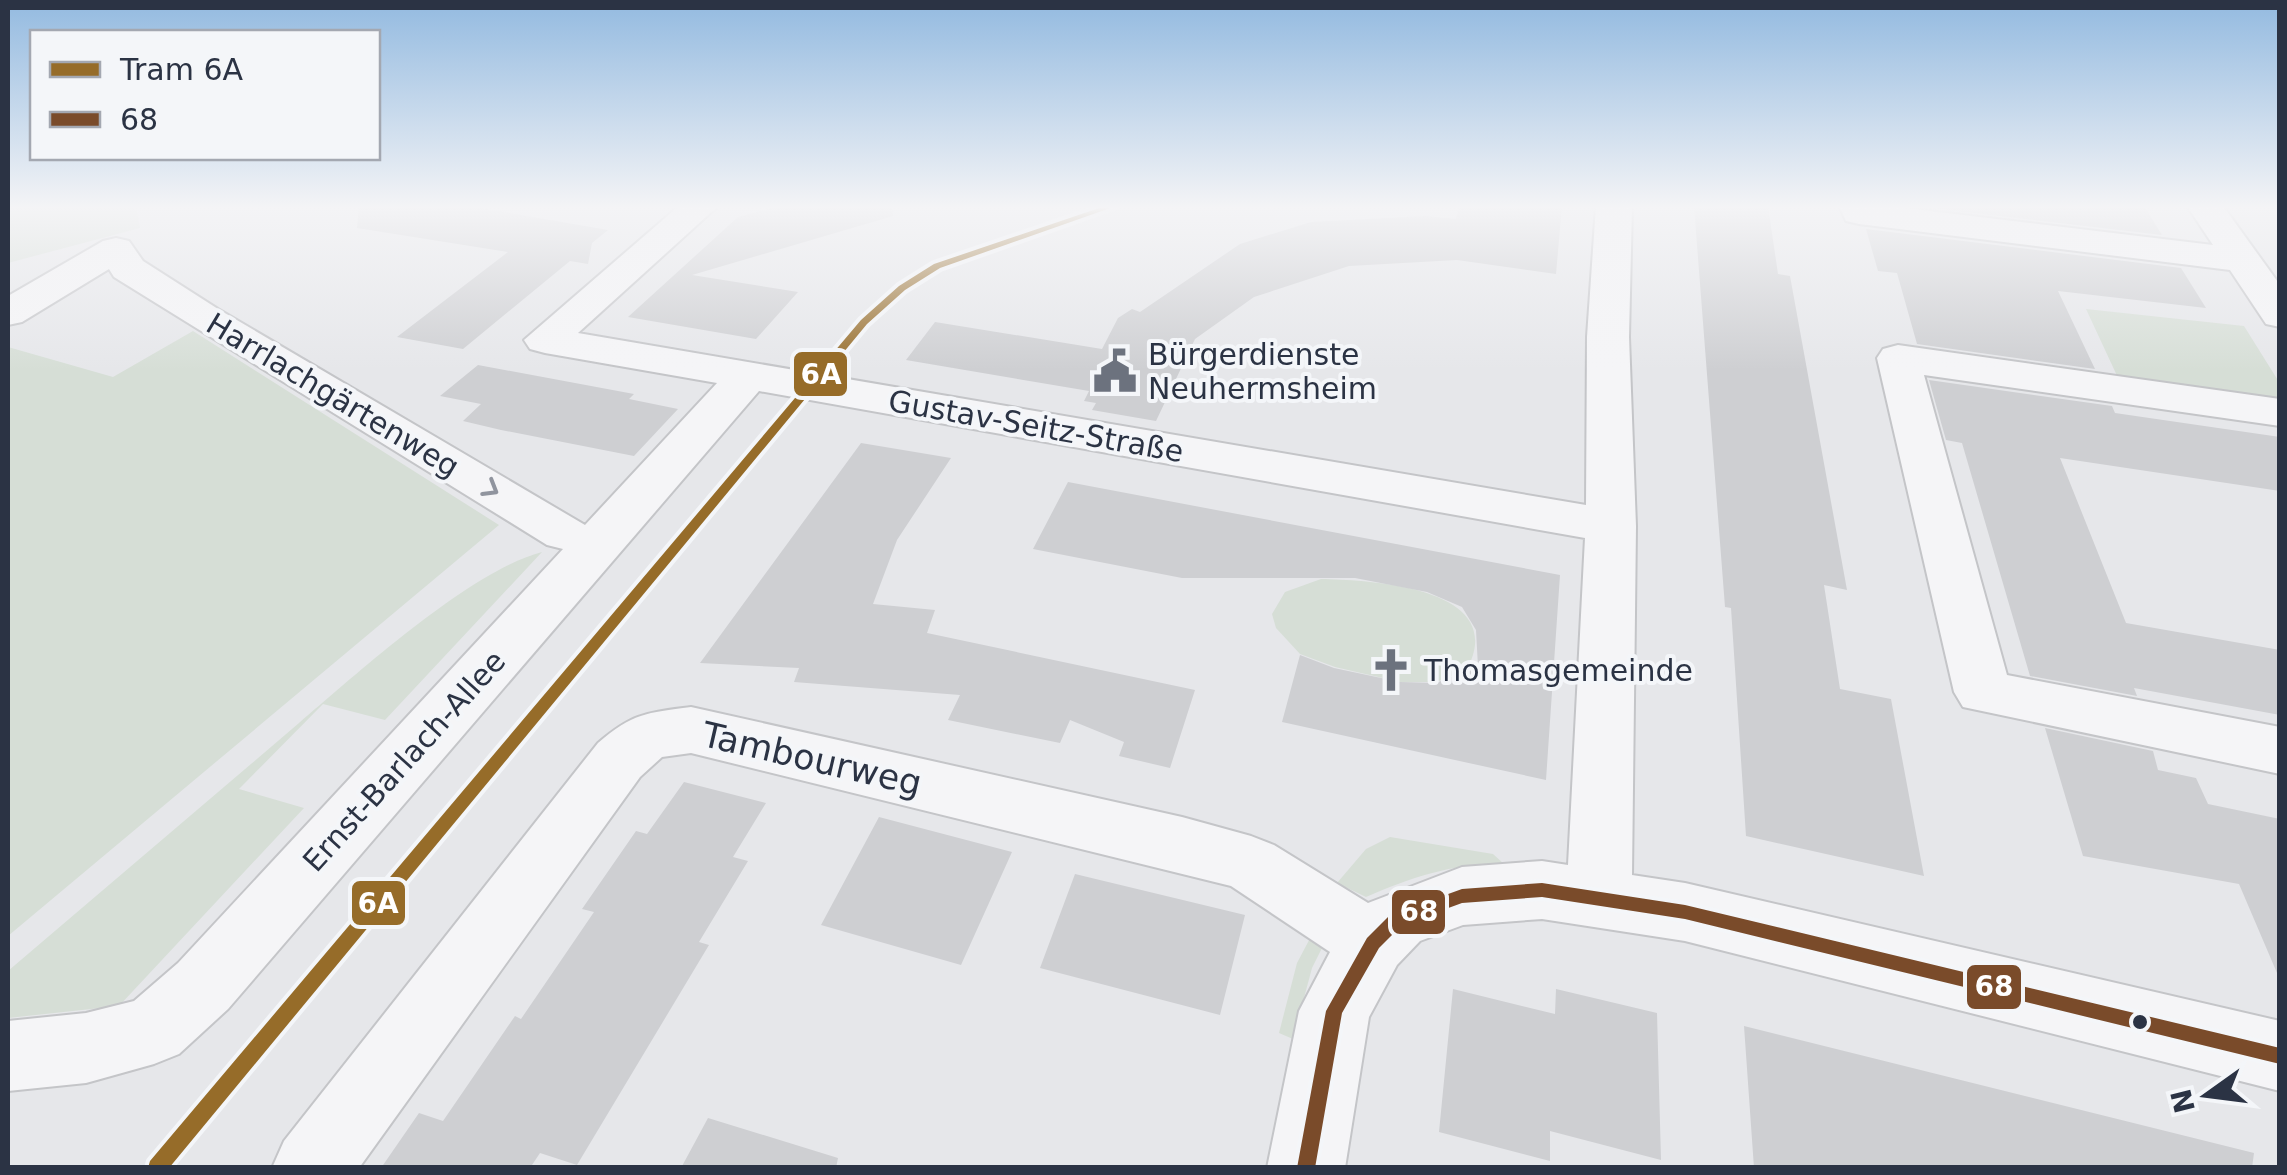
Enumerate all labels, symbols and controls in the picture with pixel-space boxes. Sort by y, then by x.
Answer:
legend [30,30,380,160]
text: Tram 6A [119,52,243,87]
text: 68 [120,102,158,137]
street label: Harrlachgärtenweg [200,306,466,484]
place label: Bürgerdienste Neuhermsheim [1148,337,1377,406]
public building icon: Bürgerdienste Neuhermsheim [1091,347,1139,395]
line badge: 6A [792,350,849,398]
text: 6A [800,358,842,391]
street label: Gustav-Seitz-Straße [886,383,1186,469]
one-way arrow [480,477,498,496]
street label: Ernst-Barlach-Allee [296,643,512,879]
church icon: Thomasgemeinde [1367,646,1415,694]
place label: Thomasgemeinde [1423,653,1693,688]
street label: Tambourweg [698,714,925,804]
line badge: 6A [350,879,407,927]
text: 6A [357,887,399,920]
line badge: 68 [1390,888,1447,936]
text: 68 [1400,895,1438,928]
line badge: 68 [1965,963,2023,1011]
text: 68 [1975,970,2013,1003]
unlabelled marker [2130,1012,2150,1032]
north arrow [2157,1045,2257,1145]
text: N [2164,1086,2202,1116]

